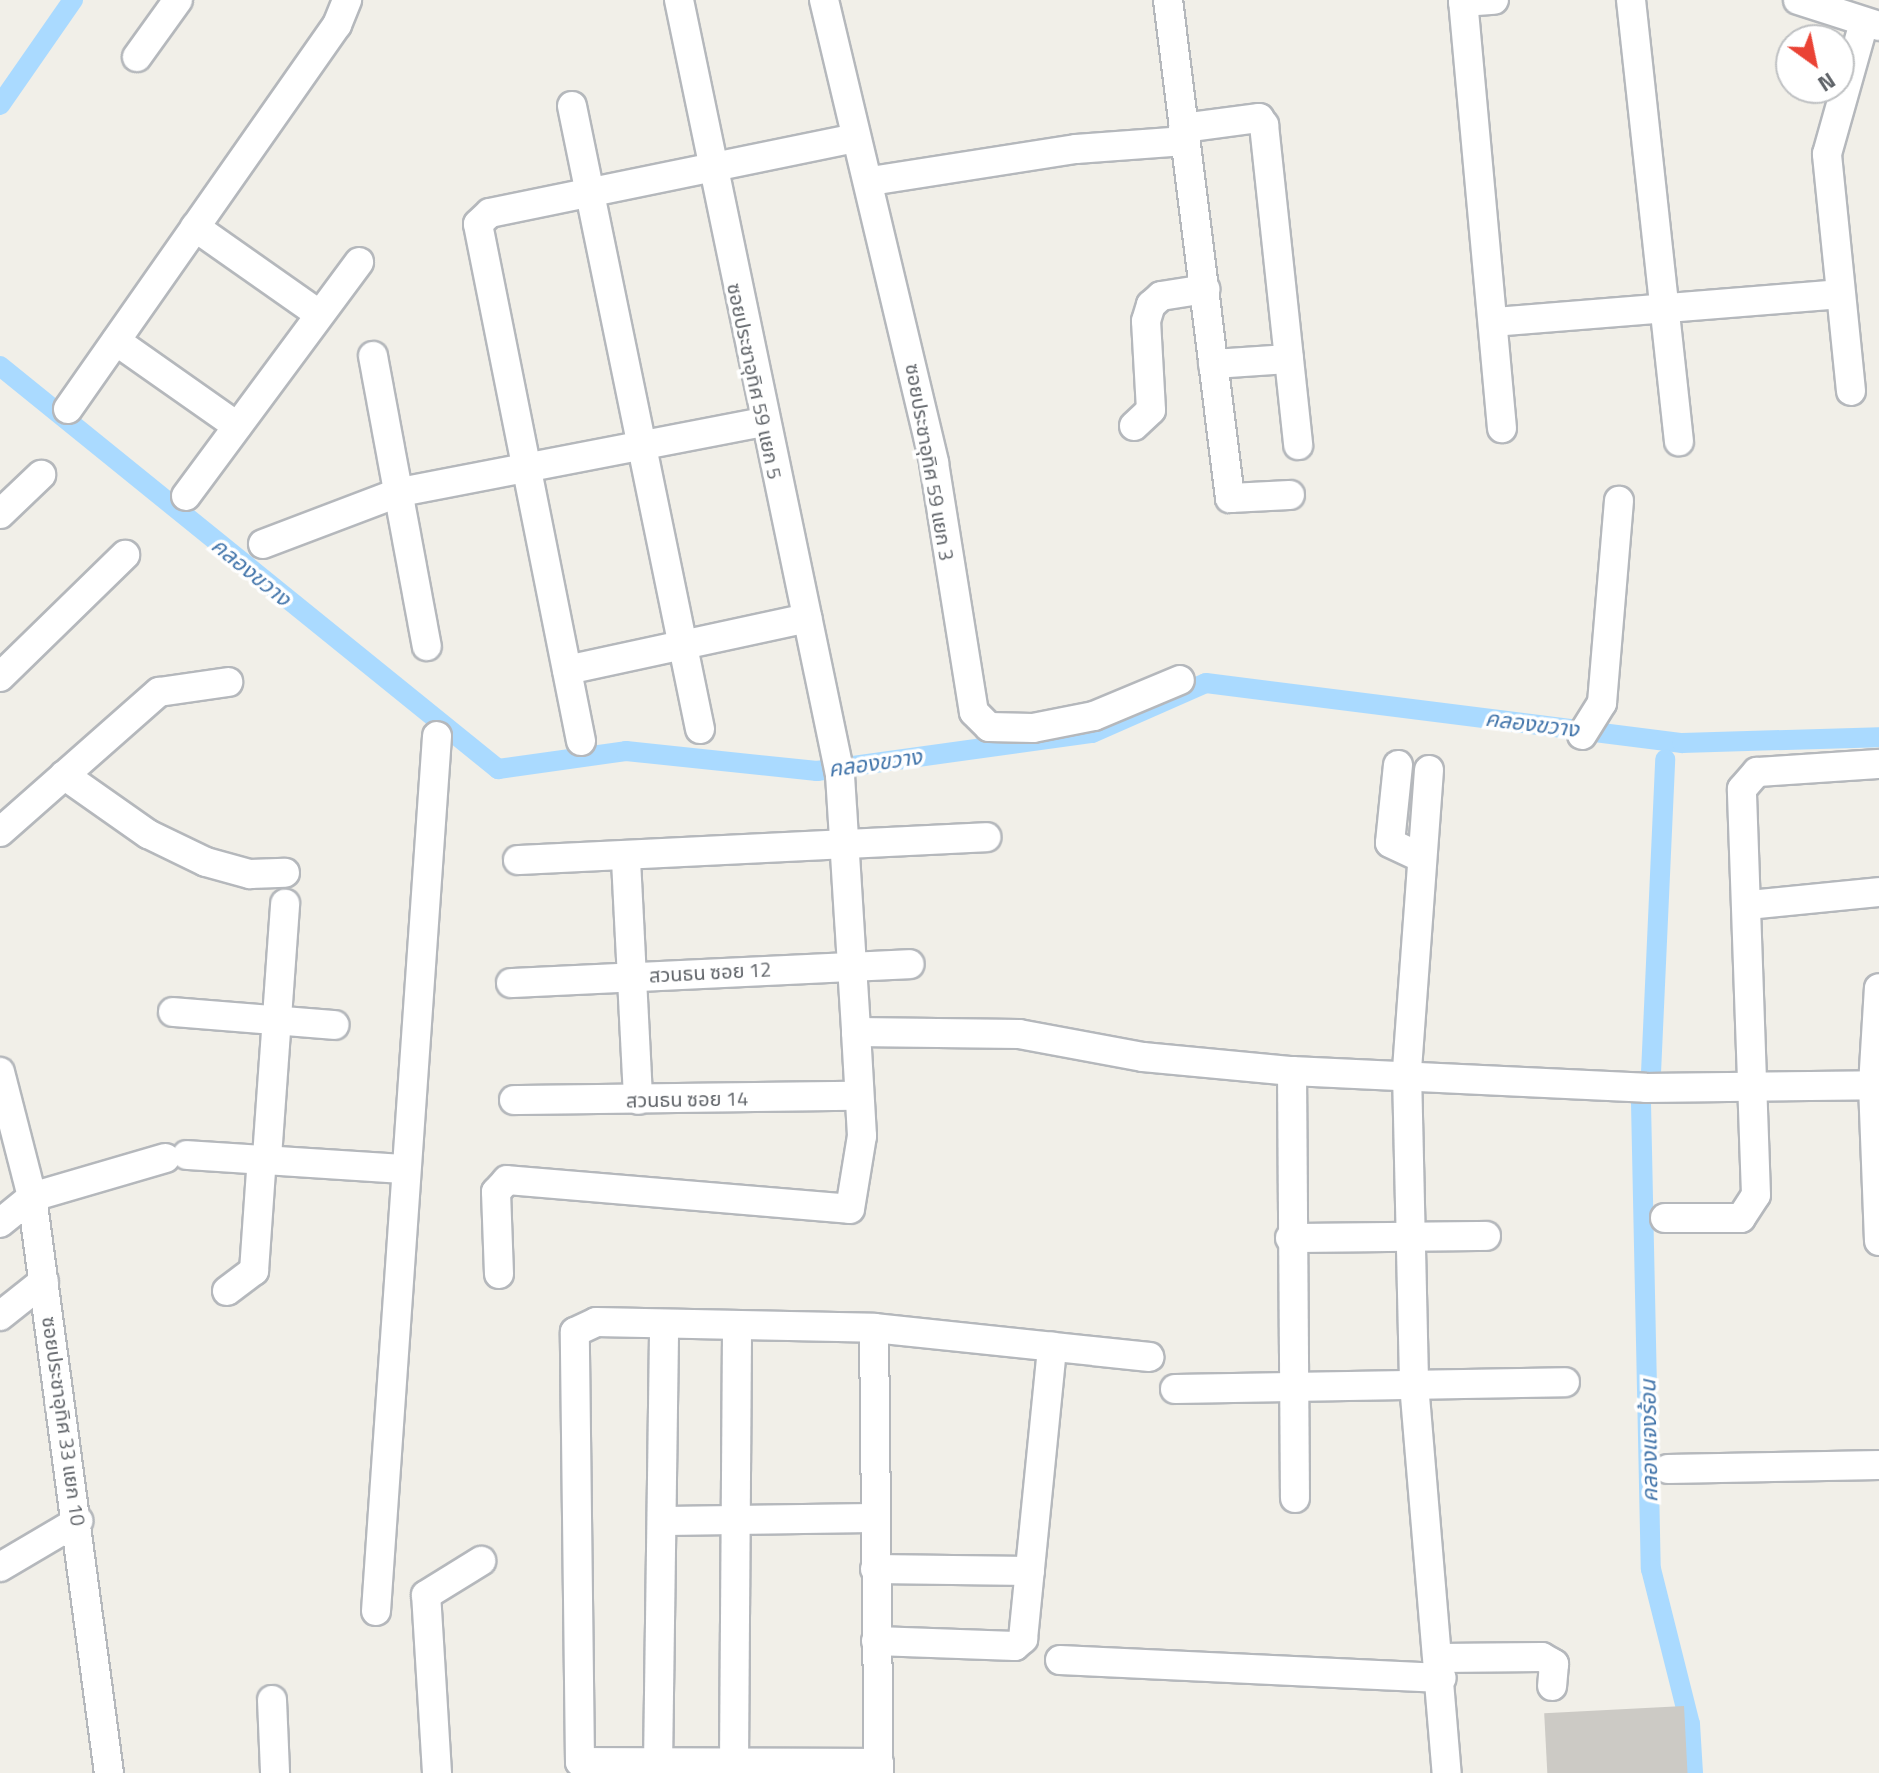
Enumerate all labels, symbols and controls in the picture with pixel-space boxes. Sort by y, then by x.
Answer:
north arrow [1775,24,1855,104]
text: N [1811,64,1843,101]
street label: ซอยประชาอุทิศ 59 แยก 5 [722,281,788,481]
street label: ซอยประชาอุทิศ 59 แยก 3 [901,361,959,563]
water label: คลองขวาง [206,532,296,612]
water label: คลองขวาง [1484,705,1580,743]
water label: คลองขวาง [827,743,923,783]
street label: สวนธน ซอย 12 [648,957,772,987]
street label: สวนธน ซอย 14 [626,1086,748,1112]
street label: ซอยประชาอุทิศ 33 แยก 10 [37,1315,91,1527]
water label: คลองแจงร้อน [1635,1379,1663,1503]

